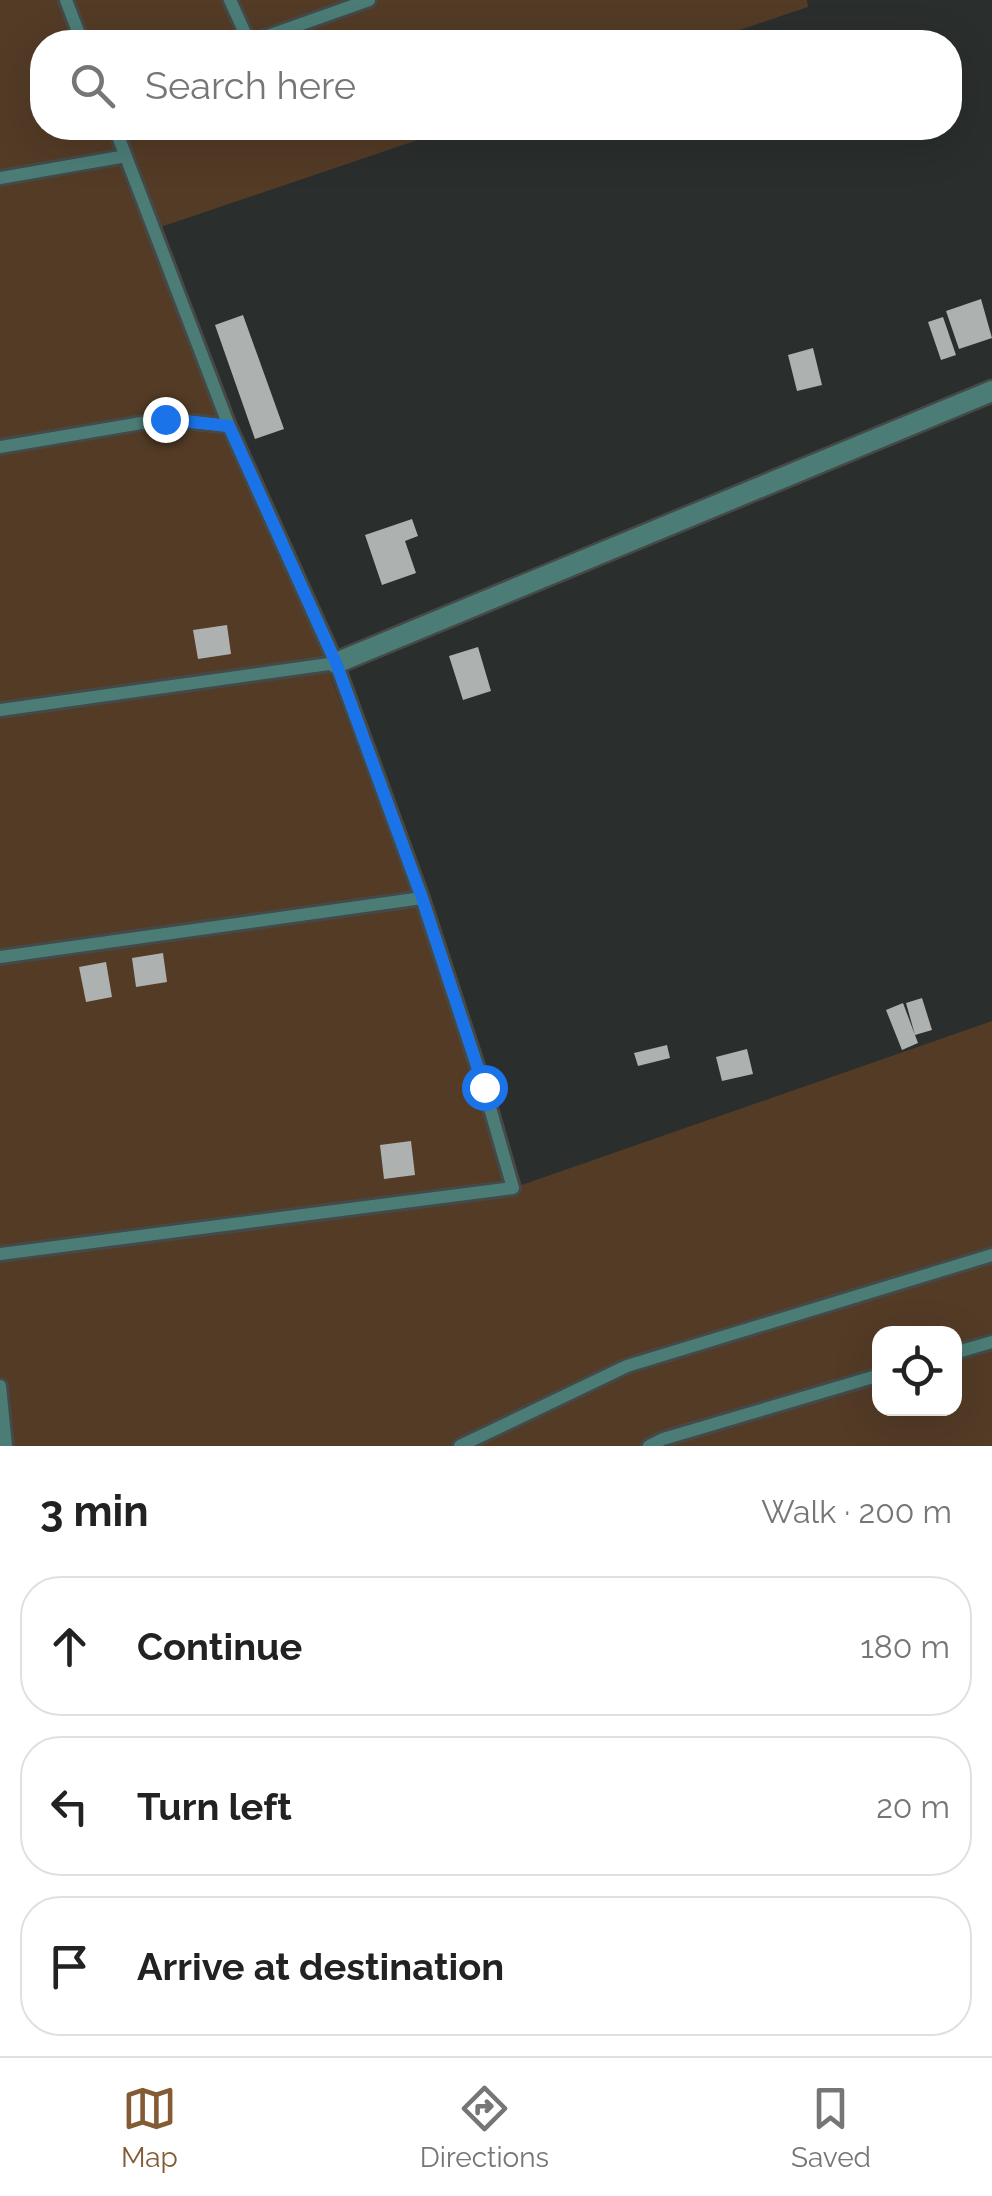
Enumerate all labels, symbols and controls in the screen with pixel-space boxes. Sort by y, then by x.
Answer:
search box [30,30,962,140]
icon: search [65,58,120,113]
text: Search here [145,63,356,108]
route end [143,397,189,443]
route start [462,1065,508,1111]
map controls [872,1326,962,1416]
button: locate [872,1326,962,1416]
text: 3 min [40,1487,149,1536]
text: Walk · 200 m [761,1493,952,1530]
icon: ahead [42,1619,97,1674]
text: Continue [137,1624,302,1669]
text: 180 m [860,1628,950,1665]
icon: left [42,1779,97,1834]
text: Turn left [137,1784,292,1829]
text: 20 m [876,1788,950,1825]
icon: arrive [42,1939,97,1994]
text: Arrive at destination [137,1944,504,1989]
tab: Map [121,2081,178,2174]
tab: Directions [420,2081,549,2174]
tab: Saved [791,2081,871,2174]

